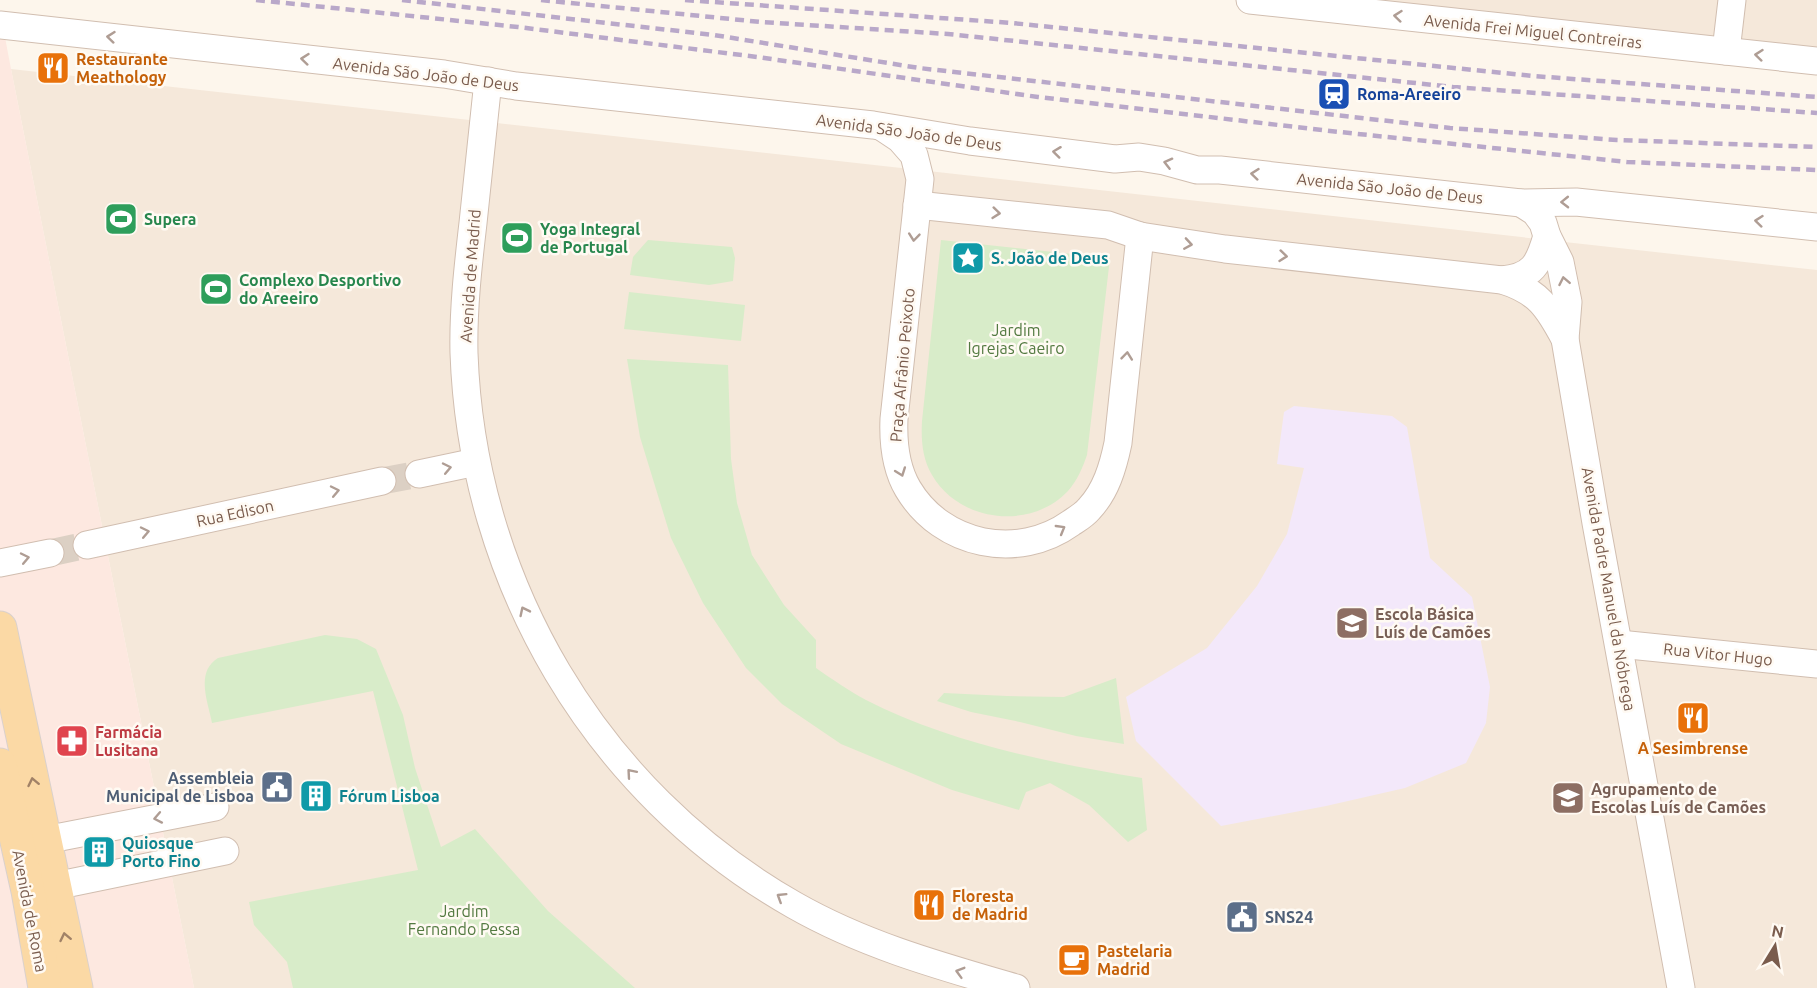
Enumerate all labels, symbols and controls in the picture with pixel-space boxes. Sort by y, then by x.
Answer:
one-way arrow [1393,10,1402,23]
street label: Avenida Frei Miguel Contreiras [1423,11,1643,51]
one-way arrow [107,32,116,44]
one-way arrow [1754,49,1763,62]
restaurant icon: Restaurante Meathology [35,50,71,86]
place label: Restaurante Meathology [76,50,168,86]
one-way arrow [300,53,310,66]
street label: Avenida São João de Deus [332,54,520,94]
station icon: Roma-Areeiro [1316,76,1352,112]
place label: Roma-Areeiro [1357,85,1461,103]
street label: Avenida São João de Deus [815,110,1003,154]
one-way arrow [1053,146,1062,158]
one-way arrow [1163,157,1173,170]
one-way arrow [1250,168,1259,181]
street label: Avenida São João de Deus [1296,169,1484,207]
one-way arrow [1560,196,1569,208]
sports icon: Supera [103,201,139,237]
one-way arrow [992,206,1001,219]
street label: Avenida de Madrid [456,209,484,343]
place label: Supera [144,210,196,228]
one-way arrow [1754,215,1763,228]
sports icon: Yoga Integral de Portugal [499,220,535,256]
place label: Yoga Integral de Portugal [540,220,640,256]
one-way arrow [908,232,920,241]
one-way arrow [1183,237,1193,249]
place icon: S. João de Deus [950,240,986,276]
place label: S. João de Deus [991,249,1108,267]
one-way arrow [1278,249,1287,262]
sports icon: Complexo Desportivo do Areeiro [198,271,234,307]
place label: Complexo Desportivo do Areeiro [239,271,401,307]
one-way arrow [1558,276,1571,286]
street label: Praça Afrânio Peixoto [886,287,918,443]
park label: Jardim Igrejas Caeiro [967,321,1065,357]
one-way arrow [1120,352,1133,361]
one-way arrow [442,462,452,475]
one-way arrow [894,465,906,476]
street label: Avenida Padre Manuel da Nóbrega [1579,466,1639,712]
one-way arrow [330,485,340,498]
street label: Rua Edison [195,496,275,530]
one-way arrow [1055,525,1065,536]
one-way arrow [139,527,149,540]
one-way arrow [20,552,30,565]
school or university icon: Escola Básica Luís de Camões [1334,605,1370,641]
place label: Escola Básica Luís de Camões [1375,605,1491,641]
one-way arrow [520,606,532,617]
street label: Rua Vitor Hugo [1662,639,1774,669]
restaurant icon: A Sesimbrense [1675,700,1711,736]
pharmacy icon: Farmácia Lusitana [54,723,90,759]
place label: Farmácia Lusitana [95,723,162,759]
place label: A Sesimbrense [1638,739,1748,757]
place label: Assembleia Municipal de Lisboa [106,769,254,805]
public building icon: Assembleia Municipal de Lisboa [259,769,295,805]
one-way arrow [627,769,638,780]
one-way arrow [27,778,40,788]
building icon: Fórum Lisboa [298,778,334,814]
school or university icon: Agrupamento de Escolas Luís de Camões [1550,780,1586,816]
place label: Agrupamento de Escolas Luís de Camões [1591,780,1766,816]
place label: Fórum Lisboa [339,787,440,805]
one-way arrow [153,811,163,824]
building icon: Quiosque Porto Fino [81,834,117,870]
place label: Quiosque Porto Fino [122,834,201,870]
street label: Avenida de Roma [9,848,51,974]
restaurant icon: Floresta de Madrid [911,887,947,923]
place label: Floresta de Madrid [952,887,1028,923]
one-way arrow [777,892,787,904]
public building icon: SNS24 [1224,899,1260,935]
park label: Jardim Fernando Pessa [408,902,520,938]
place label: SNS24 [1265,908,1313,926]
north arrow [1745,916,1805,976]
text: N [1770,921,1785,941]
one-way arrow [59,932,72,942]
cafe icon: Pastelaria Madrid [1056,942,1092,978]
place label: Pastelaria Madrid [1097,942,1172,978]
one-way arrow [955,967,966,979]

